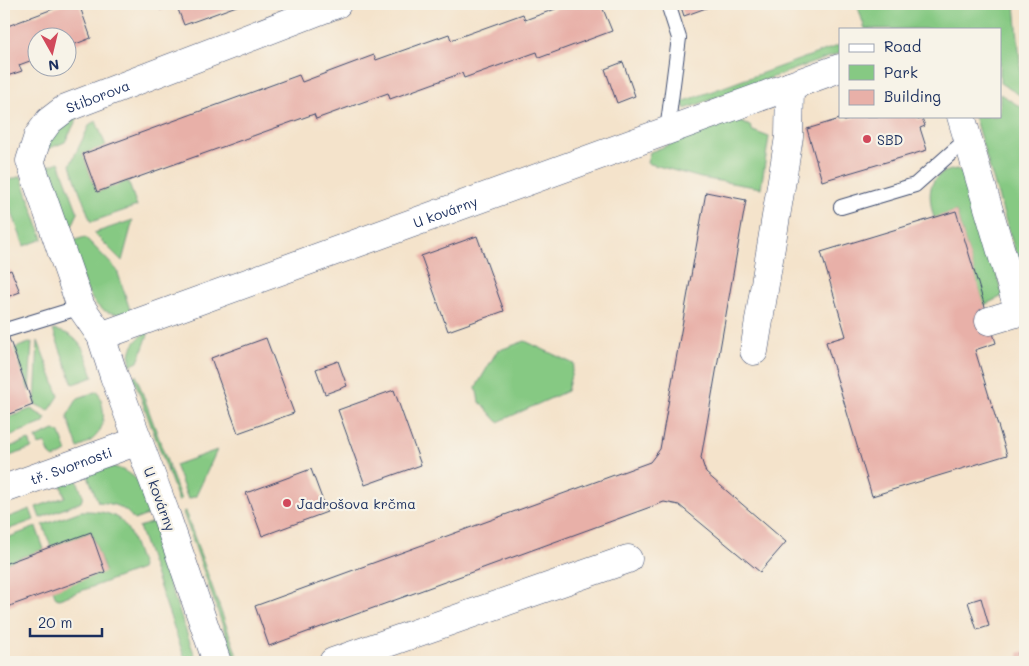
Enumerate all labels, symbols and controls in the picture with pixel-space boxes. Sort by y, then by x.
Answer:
north arrow [28,28,78,78]
legend [839,28,1002,118]
text: Road [884,36,921,56]
text: N [47,55,60,76]
text: Park [884,62,918,82]
street label: Stiborova [63,75,132,117]
text: Building [884,86,941,106]
place label: SBD [877,130,903,149]
marker: SBD [861,133,873,145]
street label: U kovárny [410,191,480,232]
street label: tř. Svornosti [27,442,114,488]
street label: U kovárny [140,464,180,534]
place label: Jadrošova krčma [297,494,416,513]
marker: Jadrošova krčma [281,497,293,509]
scale bar [30,606,102,638]
text: 20 m [38,612,72,632]

